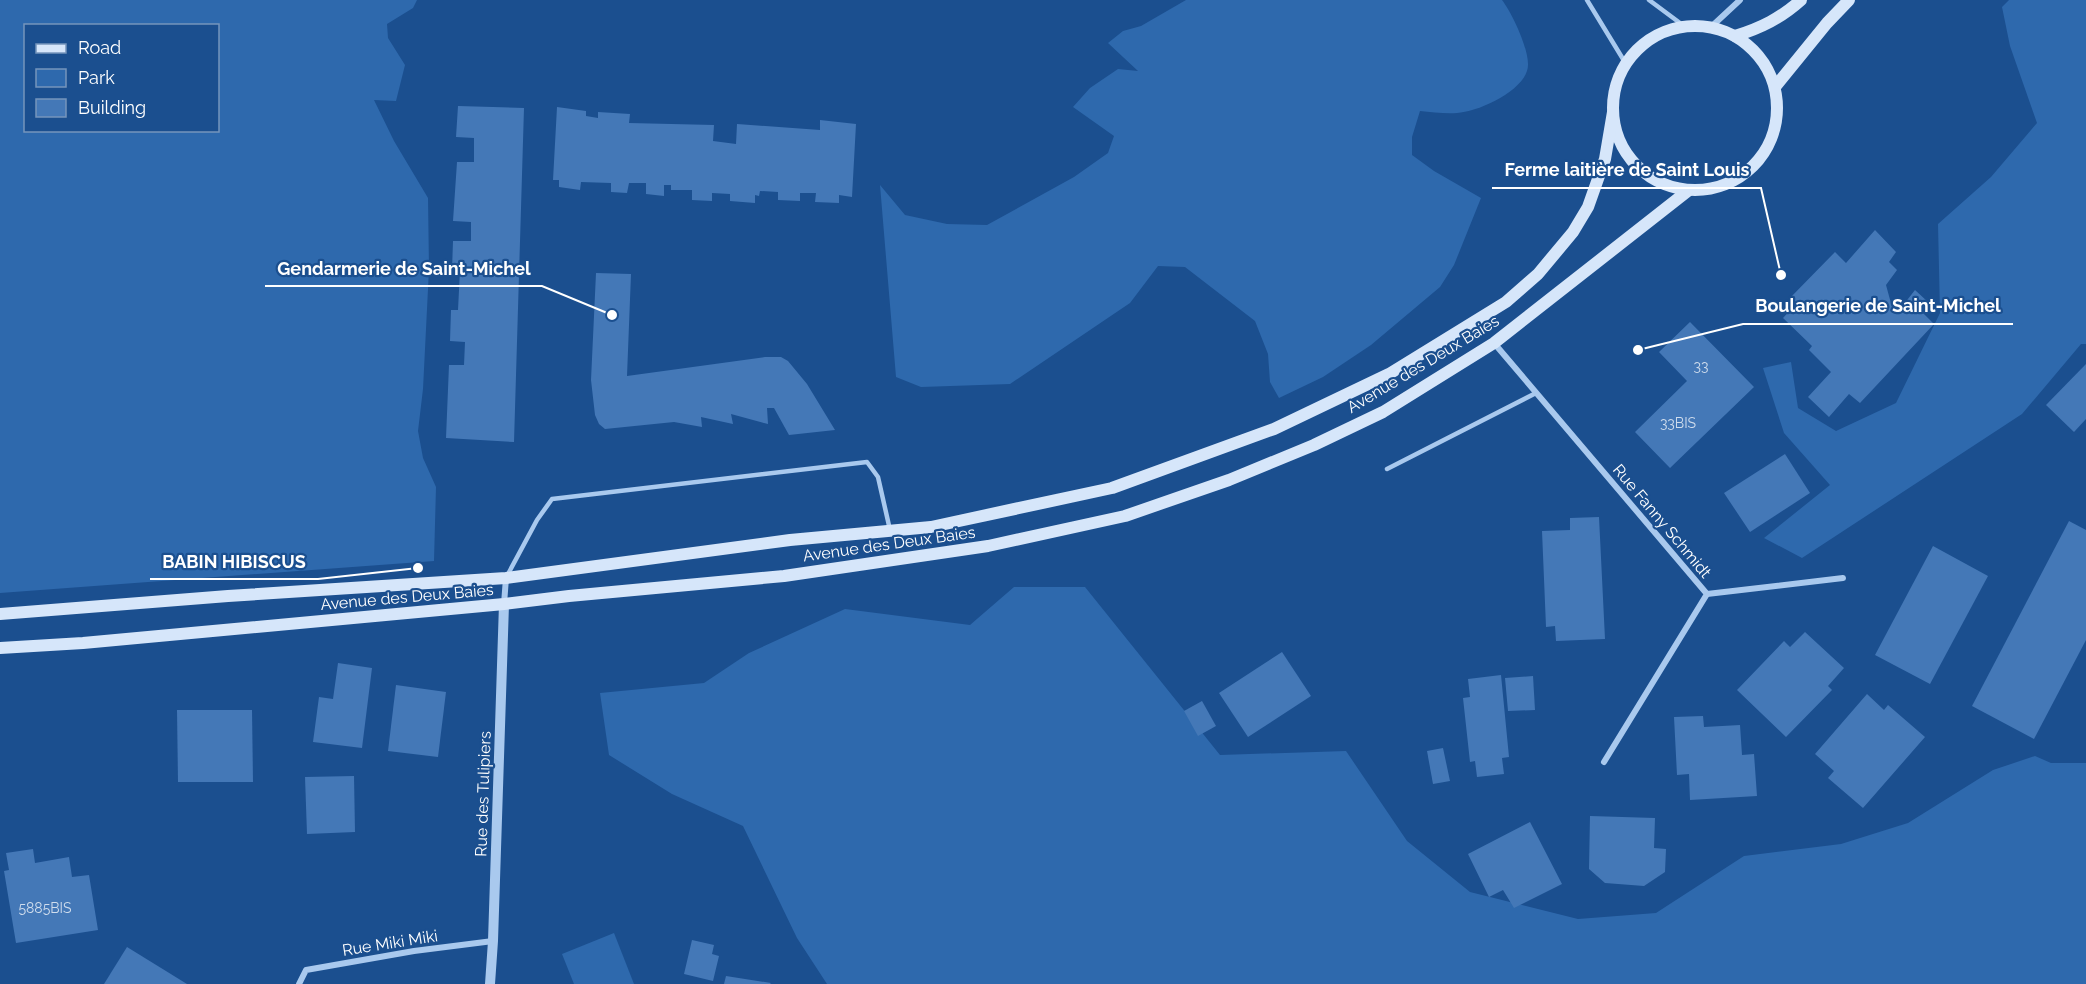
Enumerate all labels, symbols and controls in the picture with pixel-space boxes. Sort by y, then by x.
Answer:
legend [24,24,219,132]
text: Road [78,37,121,58]
text: Park [78,67,115,88]
text: Building [78,97,146,118]
callout: Ferme laitière de Saint Louis [1492,152,1761,188]
text: Ferme laitière de Saint Louis [1505,159,1750,180]
callout: Gendarmerie de Saint-Michel [265,250,542,286]
text: Gendarmerie de Saint-Michel [277,258,531,279]
callout: Boulangerie de Saint-Michel [1743,288,2013,324]
text: Boulangerie de Saint-Michel [1755,295,2001,316]
street label: Avenue des Deux Baies [1344,311,1503,417]
house number: 33 [1694,358,1708,374]
house number: 33BIS [1660,415,1697,431]
street label: Rue Fanny Schmidt [1609,460,1715,582]
street label: Avenue des Deux Baies [802,522,977,566]
callout: BABIN HIBISCUS [150,543,318,579]
text: BABIN HIBISCUS [162,551,306,572]
street label: Avenue des Deux Baies [320,580,495,614]
street label: Rue des Tulipiers [471,731,495,857]
house number: 5885BIS [18,900,72,916]
street label: Rue Miki Miki [341,926,439,960]

